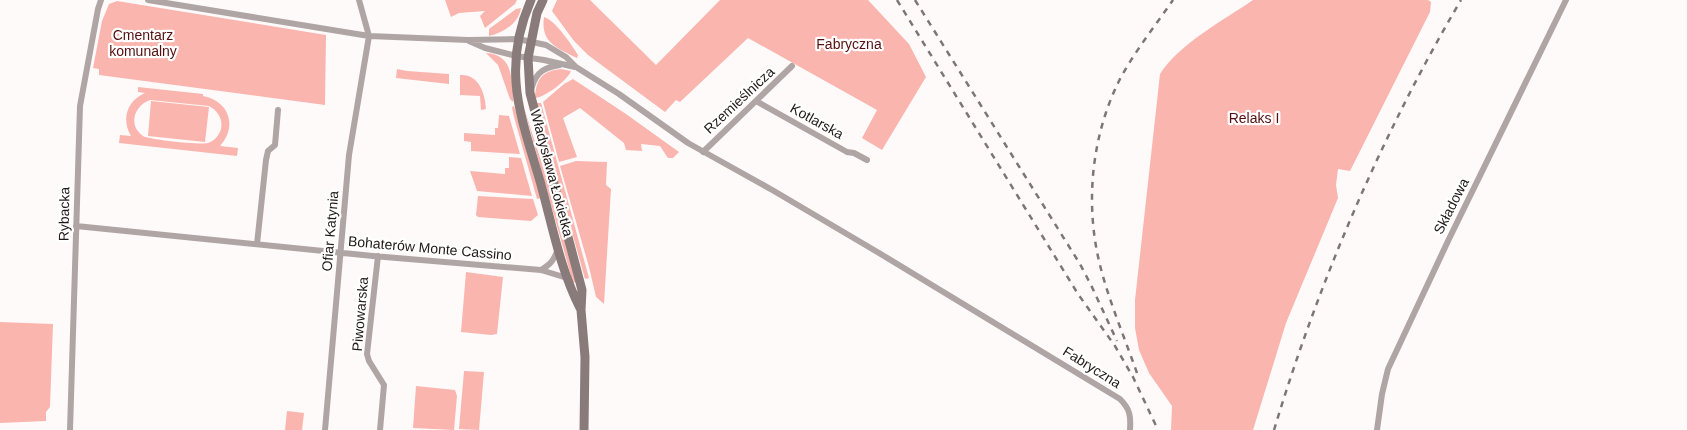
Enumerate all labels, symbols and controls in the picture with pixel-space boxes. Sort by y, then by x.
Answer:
park label: Cmentarz komunalny [109,27,177,59]
park label: Fabryczna [816,36,882,52]
street label: Rzemieślnicza [701,63,778,137]
street label: Kotlarska [788,100,847,142]
street label: Władysława Łokietka [527,108,577,238]
park label: Relaks I [1229,110,1279,126]
street label: Składowa [1430,175,1472,237]
street label: Rybacka [56,186,72,241]
street label: Ofiar Katynia [319,190,342,272]
street label: Bohaterów Monte Cassino [348,233,513,263]
street label: Piwowarska [349,276,371,352]
street label: Fabryczna [1060,343,1124,391]

